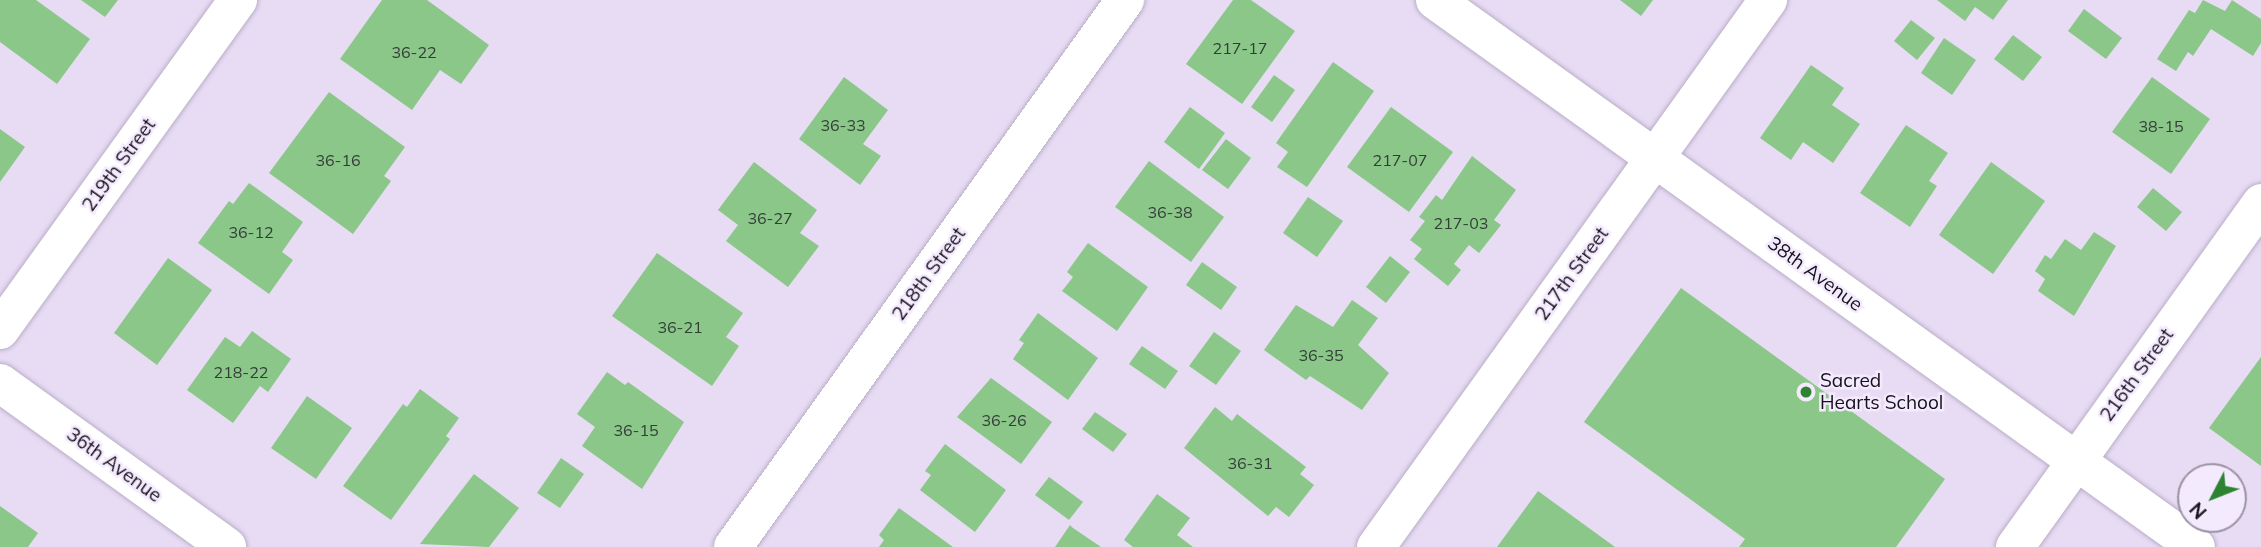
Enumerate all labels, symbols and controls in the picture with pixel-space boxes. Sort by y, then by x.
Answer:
house number: 217-17 [1213,38,1267,58]
house number: 36-22 [391,42,437,62]
street label: 219th Street [78,114,160,216]
house number: 36-33 [820,115,866,135]
house number: 38-15 [2138,116,2184,136]
house number: 36-16 [315,150,361,170]
house number: 217-07 [1373,150,1427,170]
house number: 36-38 [1147,202,1193,222]
house number: 36-27 [747,208,793,228]
house number: 217-03 [1434,213,1488,233]
house number: 36-12 [228,222,274,242]
street label: 218th Street [888,223,970,325]
street label: 217th Street [1531,223,1613,325]
street label: 38th Avenue [1763,232,1867,316]
house number: 36-21 [657,317,703,337]
street label: 216th Street [2096,324,2178,426]
house number: 36-35 [1298,345,1344,365]
house number: 218-22 [214,362,268,382]
place label: Sacred Hearts School [1820,370,1943,414]
marker: Sacred Hearts School [1798,384,1814,400]
house number: 36-26 [981,410,1027,430]
house number: 36-15 [613,420,659,440]
street label: 36th Avenue [62,423,166,507]
house number: 36-31 [1227,453,1273,473]
north arrow [2177,463,2247,533]
text: N [2184,497,2212,524]

